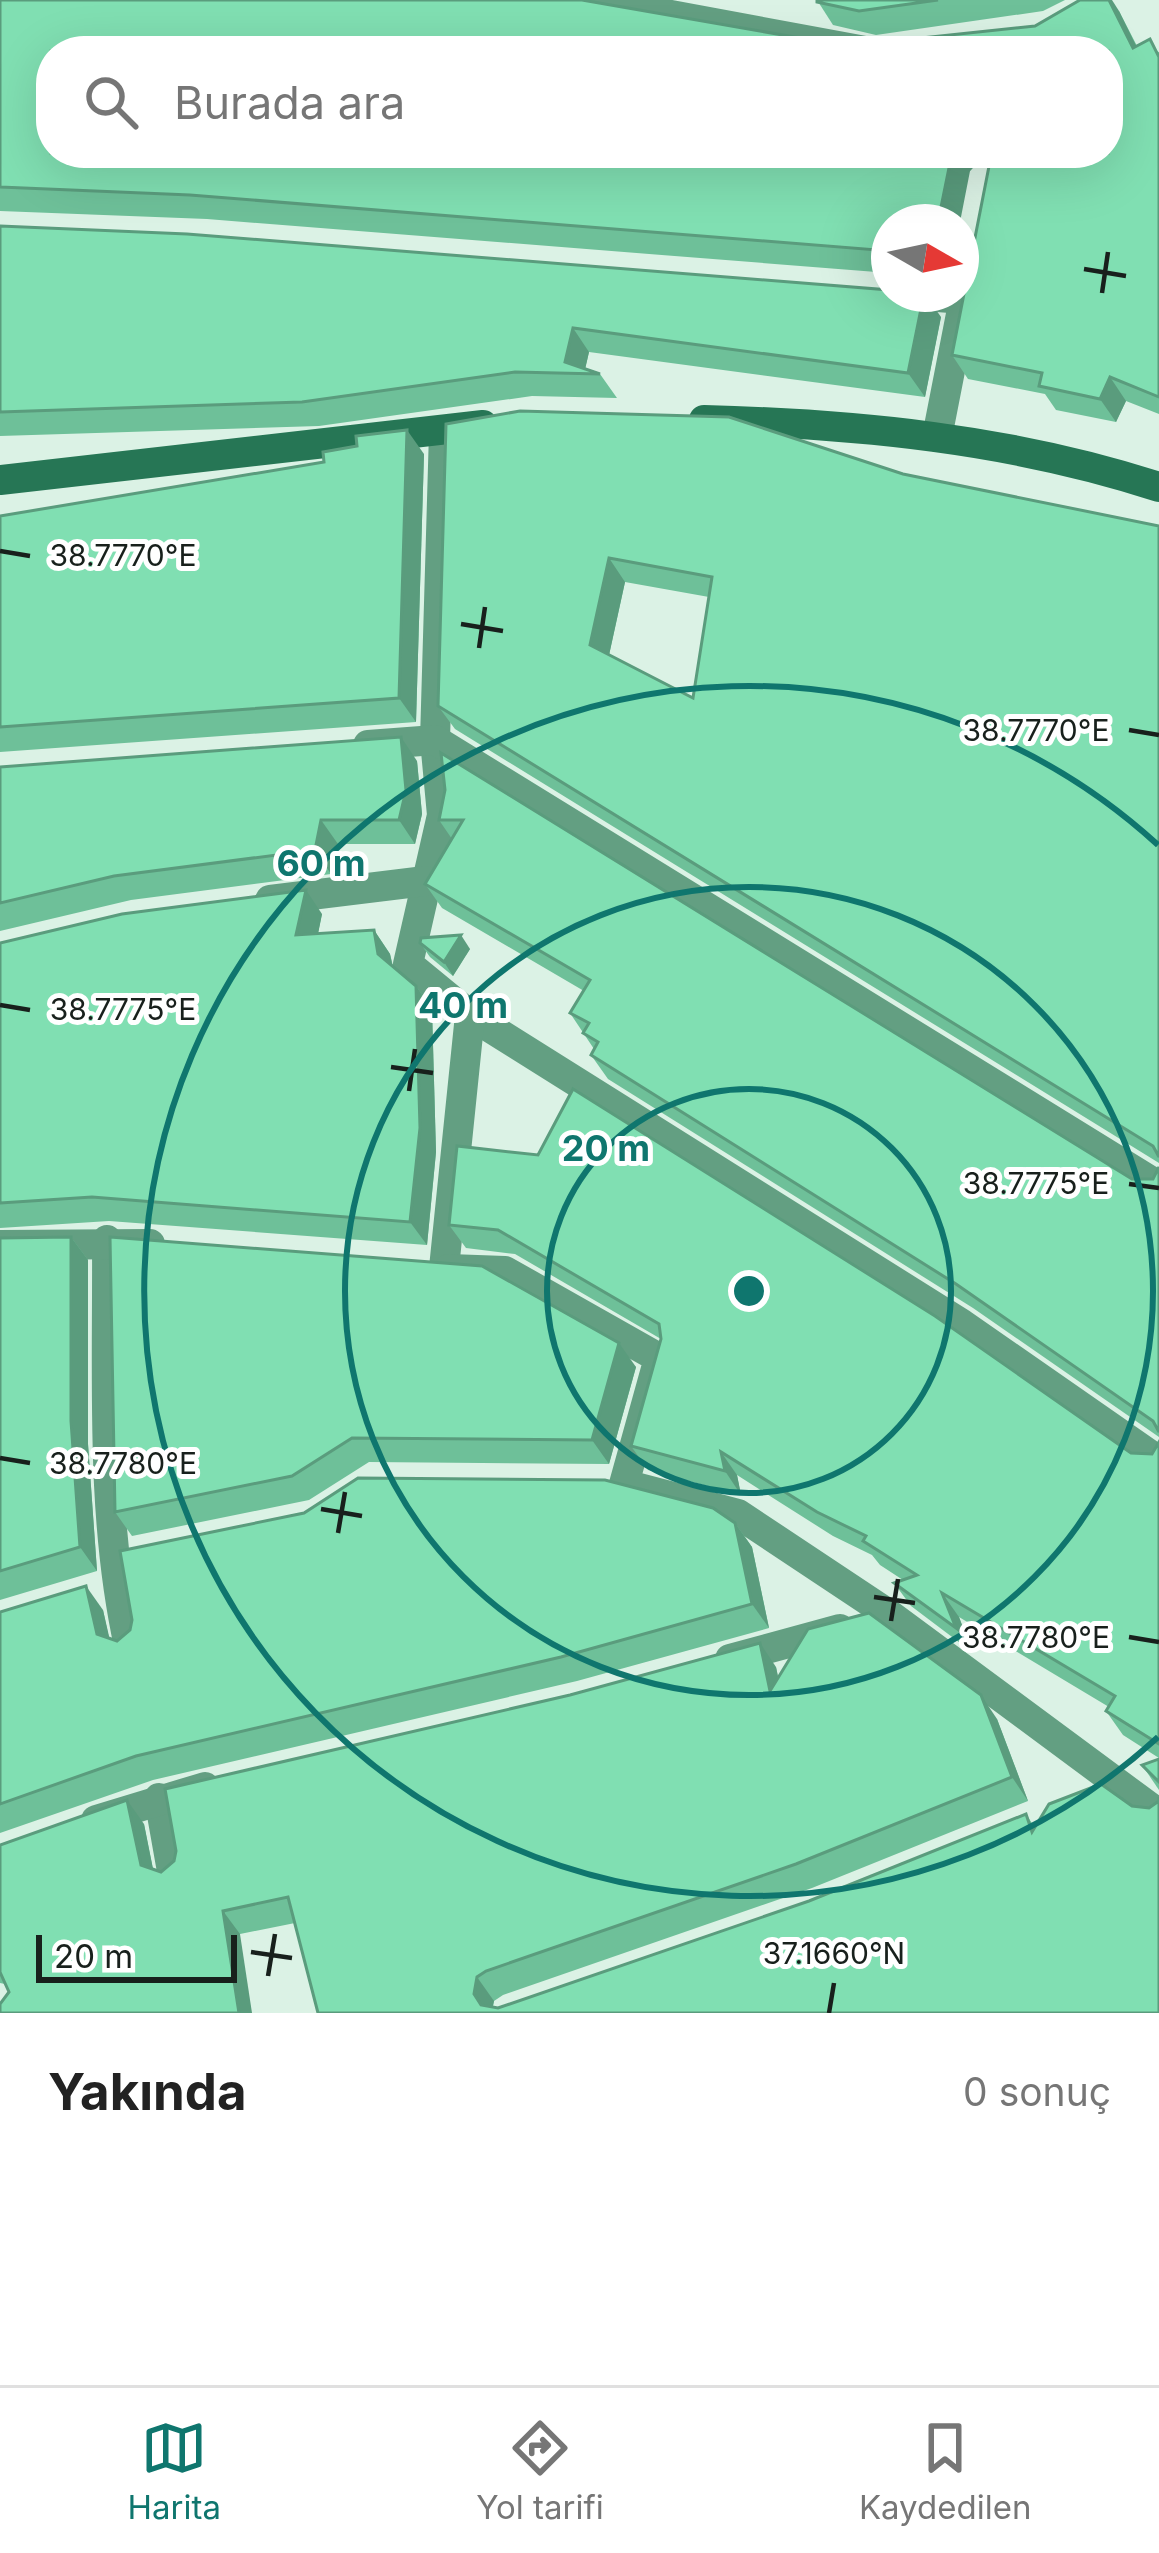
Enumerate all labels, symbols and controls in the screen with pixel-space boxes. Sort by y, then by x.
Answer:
search box [36,36,1123,168]
icon: search [78,69,144,135]
text: Burada ara [174,75,405,130]
north arrow [871,204,979,312]
text: 38.7770°E [50,537,196,573]
text: 38.7770°E [963,712,1109,748]
text: 60 m [276,841,366,885]
text: 40 m [418,983,508,1027]
text: 38.7775°E [50,991,196,1027]
text: 20 m [562,1126,650,1170]
text: 38.7775°E [963,1165,1109,1201]
centre of rings [728,1270,770,1312]
text: 38.7780°E [49,1445,197,1481]
text: 38.7780°E [962,1619,1110,1655]
scale bar [36,1929,237,1982]
text: 37.1660°N [763,1935,905,1971]
text: 20 m [54,1936,133,1976]
text: Yakında [48,2061,247,2122]
text: 0 sonuç [963,2068,1111,2115]
tab: Harita [128,2415,221,2527]
tab: Yol tarifi [476,2415,604,2527]
tab: Kaydedilen [859,2415,1031,2527]

